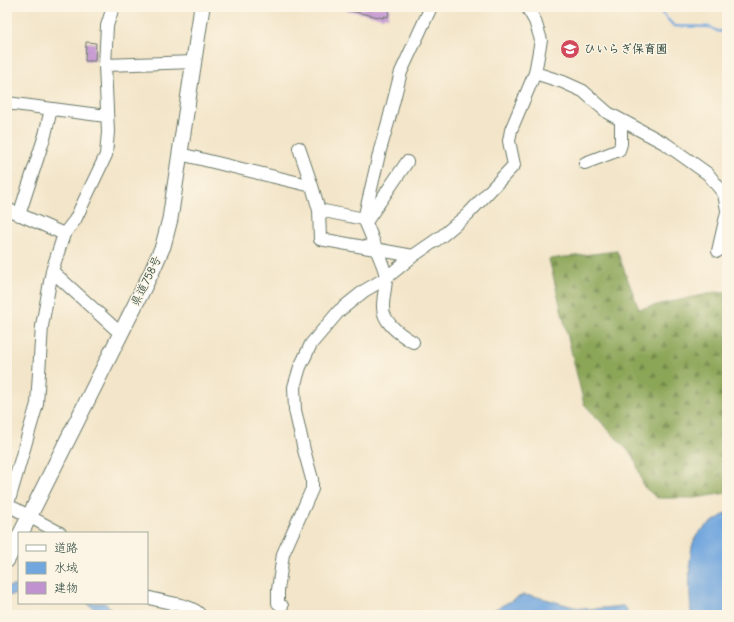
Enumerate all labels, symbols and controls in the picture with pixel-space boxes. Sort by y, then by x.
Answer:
school or university icon: ひいらぎ保育園 [559,38,581,60]
place label: ひいらぎ保育園 [584,42,668,56]
street label: 県道758号 [128,253,164,309]
legend [18,532,148,604]
text: 道路 [54,541,78,555]
text: 水域 [54,561,78,575]
text: 建物 [54,581,78,595]

